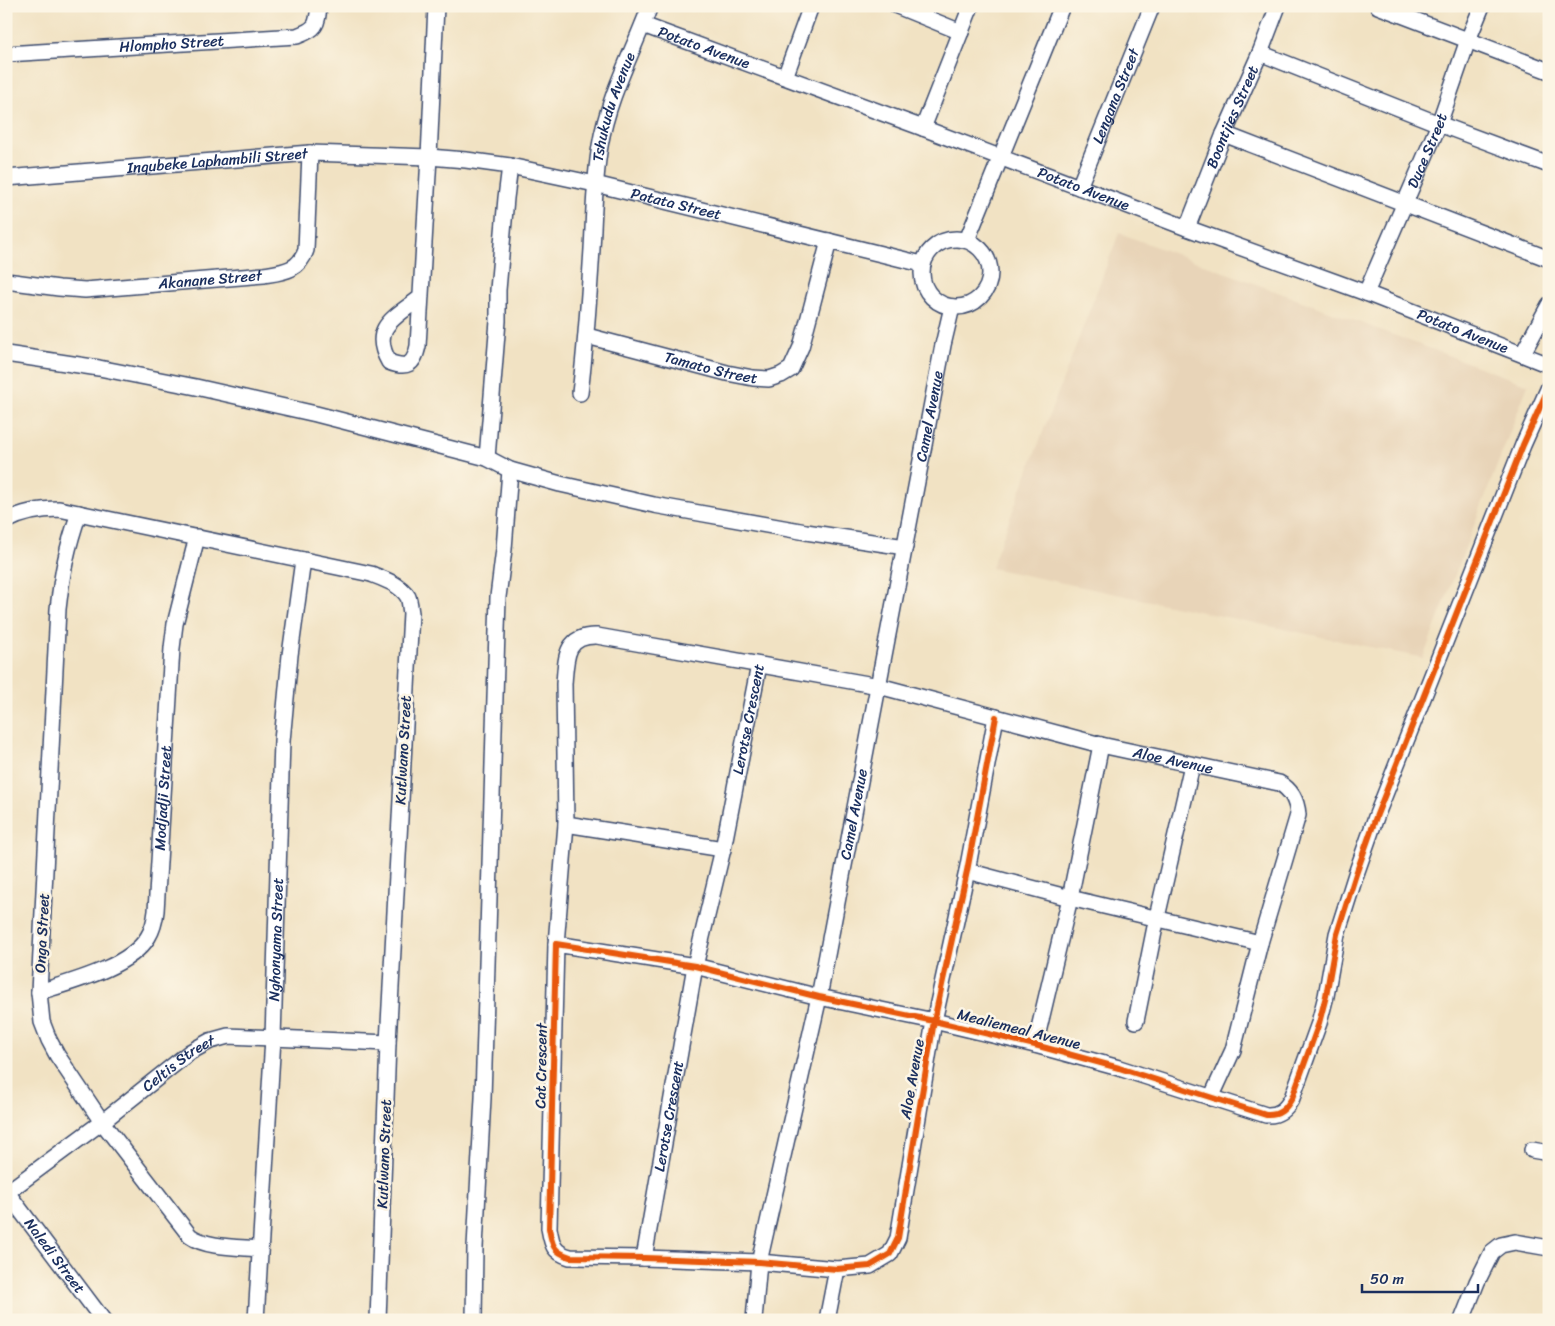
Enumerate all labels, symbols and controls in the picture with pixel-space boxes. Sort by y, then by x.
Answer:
street label: Potato Avenue [654,19,754,76]
street label: Hlompho Street [118,28,225,60]
street label: Lengana Street [1085,43,1147,148]
street label: Tshukudu Avenue [585,48,643,163]
street label: Boontjies Street [1199,61,1266,172]
street label: Duce Street [1400,109,1455,192]
street label: Inqubeke Laphambili Street [125,140,310,181]
street label: Potato Avenue [1034,160,1133,218]
street label: Patata Street [628,180,724,228]
street label: Akanane Street [156,262,264,297]
street label: Potato Avenue [1413,301,1512,361]
street label: Tamato Street [661,344,759,391]
street label: Camel Avenue [908,368,951,464]
street label: Lerotse Crescent [725,661,772,777]
street label: Kutlwano Street [387,694,419,805]
street label: Aloe Avenue [1130,739,1216,782]
street label: Modjadji Street [147,744,179,851]
street label: Camel Avenue [832,766,875,862]
street label: Nghonyama Street [261,877,291,1002]
street label: Onga Street [27,892,57,974]
street label: Mealiemeal Avenue [955,1001,1083,1057]
street label: Cat Crescent [527,1022,555,1109]
street label: Celtis Street [136,1027,218,1099]
street label: Aloe Avenue [892,1036,932,1122]
street label: Lerotse Crescent [646,1058,691,1174]
street label: Kutlwano Street [369,1098,399,1209]
street label: Naledi Street [17,1212,92,1300]
scale bar [1362,1261,1479,1293]
text: 50 m [1370,1266,1405,1292]

